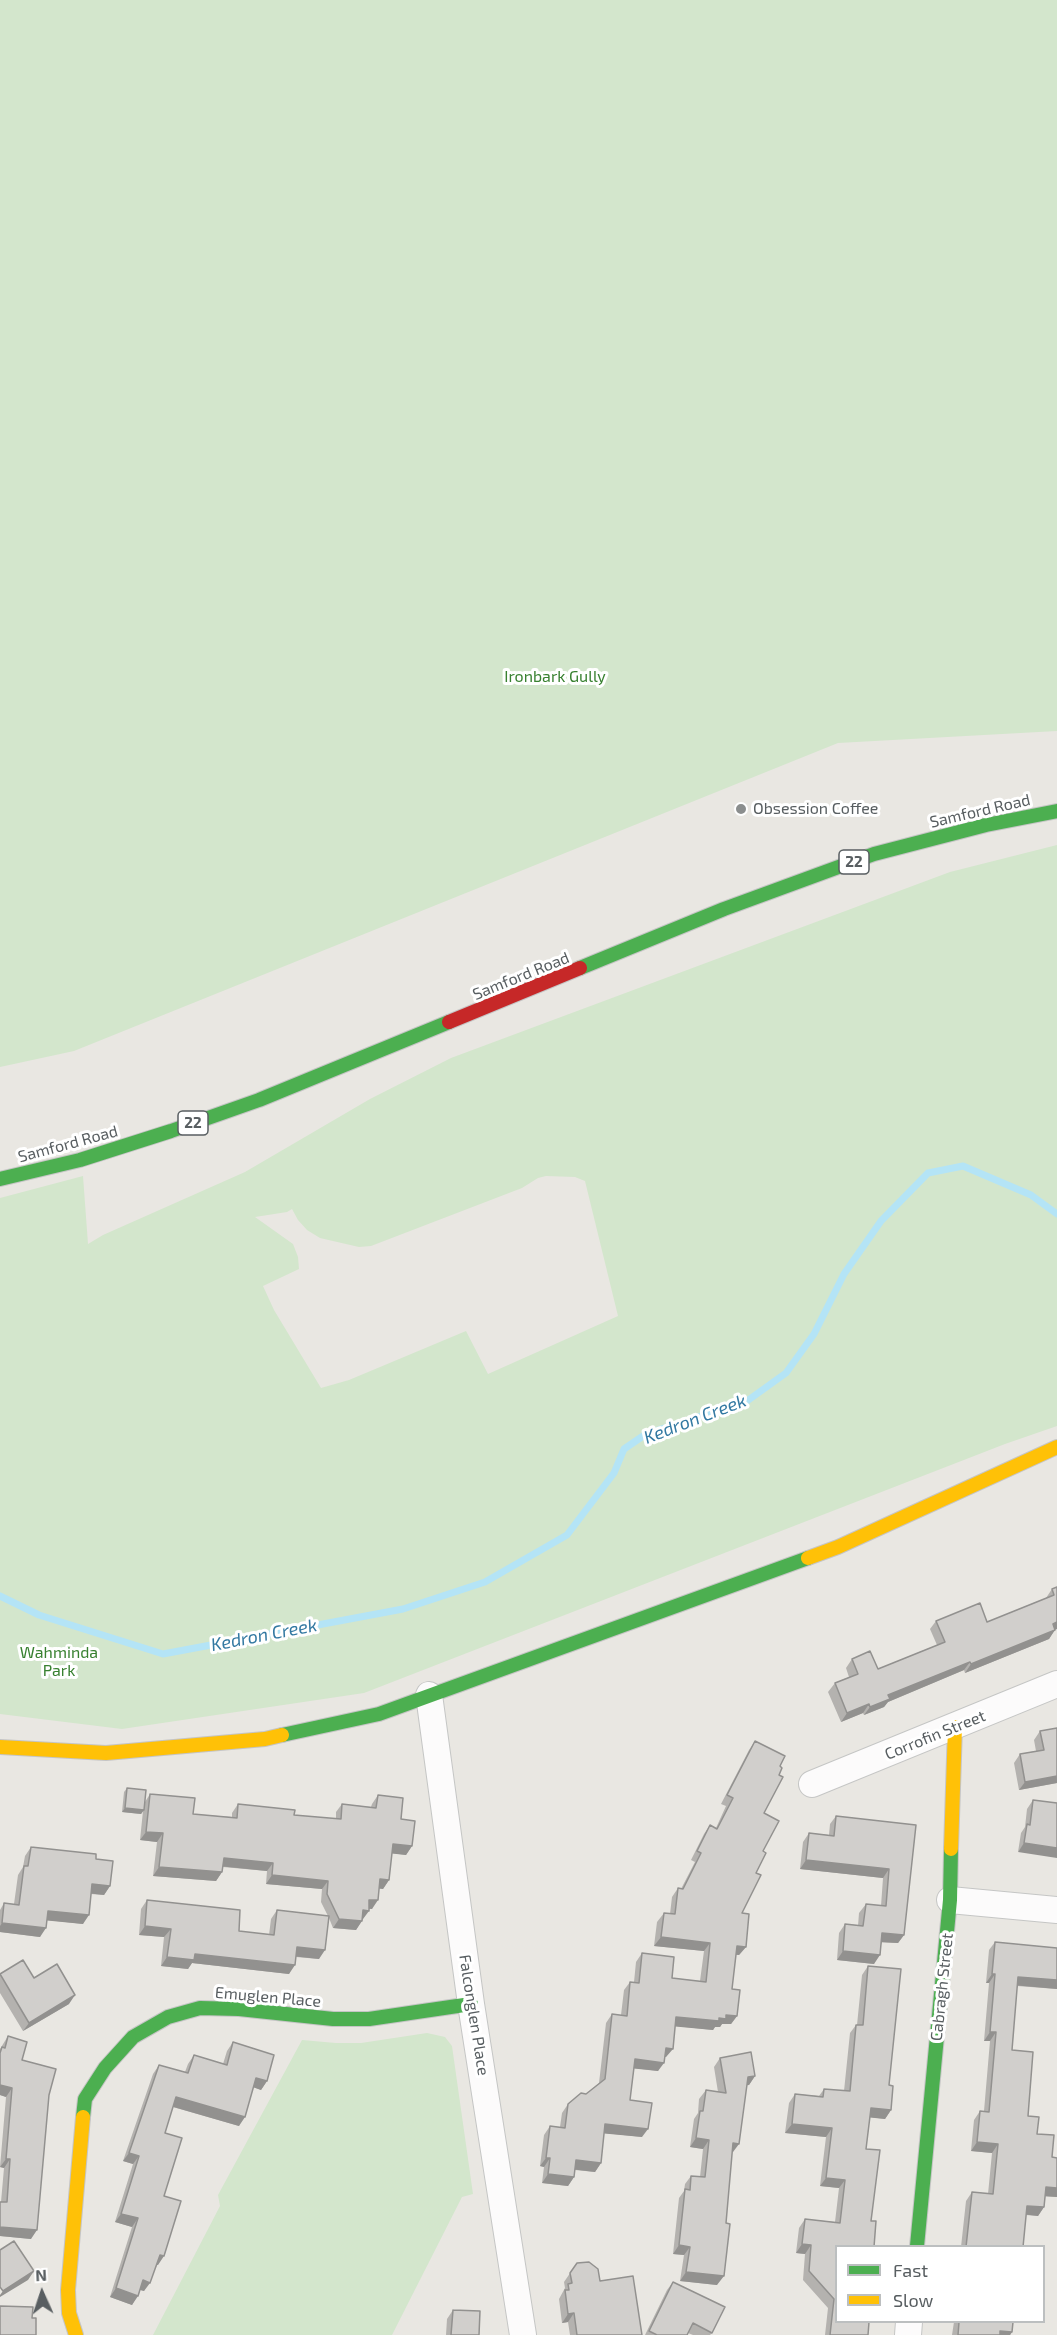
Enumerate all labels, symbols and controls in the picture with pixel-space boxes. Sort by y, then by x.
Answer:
park label: Ironbark Gully [504,667,606,687]
street label: Samford Road [928,790,1032,832]
place label: Obsession Coffee [753,799,878,819]
marker: Obsession Coffee [734,802,748,816]
road number: 22 [839,850,869,874]
street label: Samford Road [470,948,572,1004]
road number: 22 [178,1111,208,1135]
street label: Samford Road [16,1121,120,1167]
water label: Kedron Creek [641,1390,749,1448]
water label: Kedron Creek [209,1614,319,1656]
park label: Wahminda Park [20,1643,98,1681]
street label: Corrofin Street [882,1706,988,1764]
street label: Cabragh Street [927,1932,957,2042]
street label: Falconglen Place [455,1953,493,2077]
street label: Emuglen Place [214,1983,322,2011]
legend [835,2245,1045,2323]
text: Fast [893,2259,928,2281]
north arrow [12,2263,72,2323]
text: N [35,2265,47,2284]
text: Slow [893,2289,933,2311]

